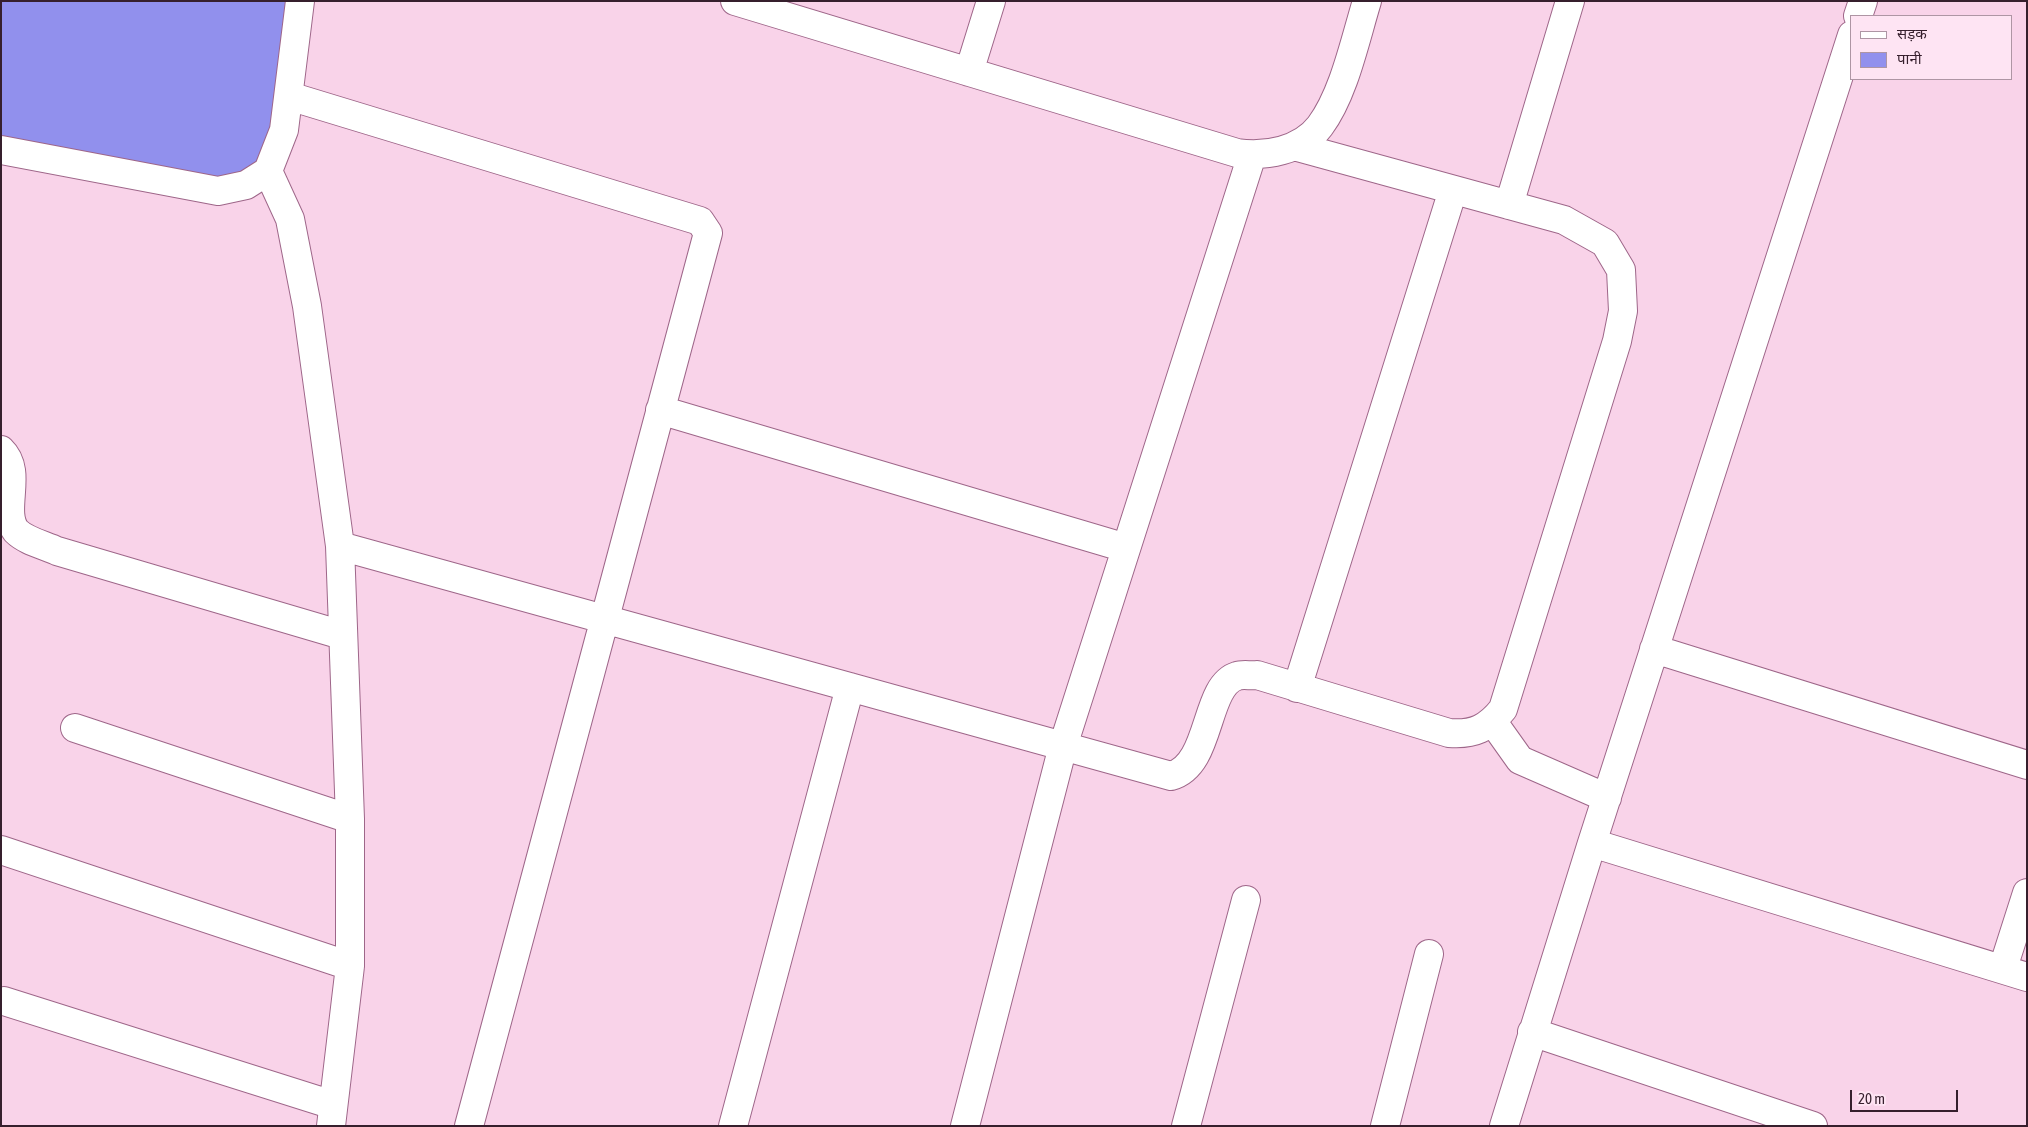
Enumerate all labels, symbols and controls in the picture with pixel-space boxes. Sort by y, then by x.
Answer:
legend [1850,15,2013,80]
text: सड़क [1897,25,1927,42]
text: पानी [1897,50,1922,67]
scale bar [1853,1080,1960,1112]
text: 20 m [1858,1090,1885,1107]

